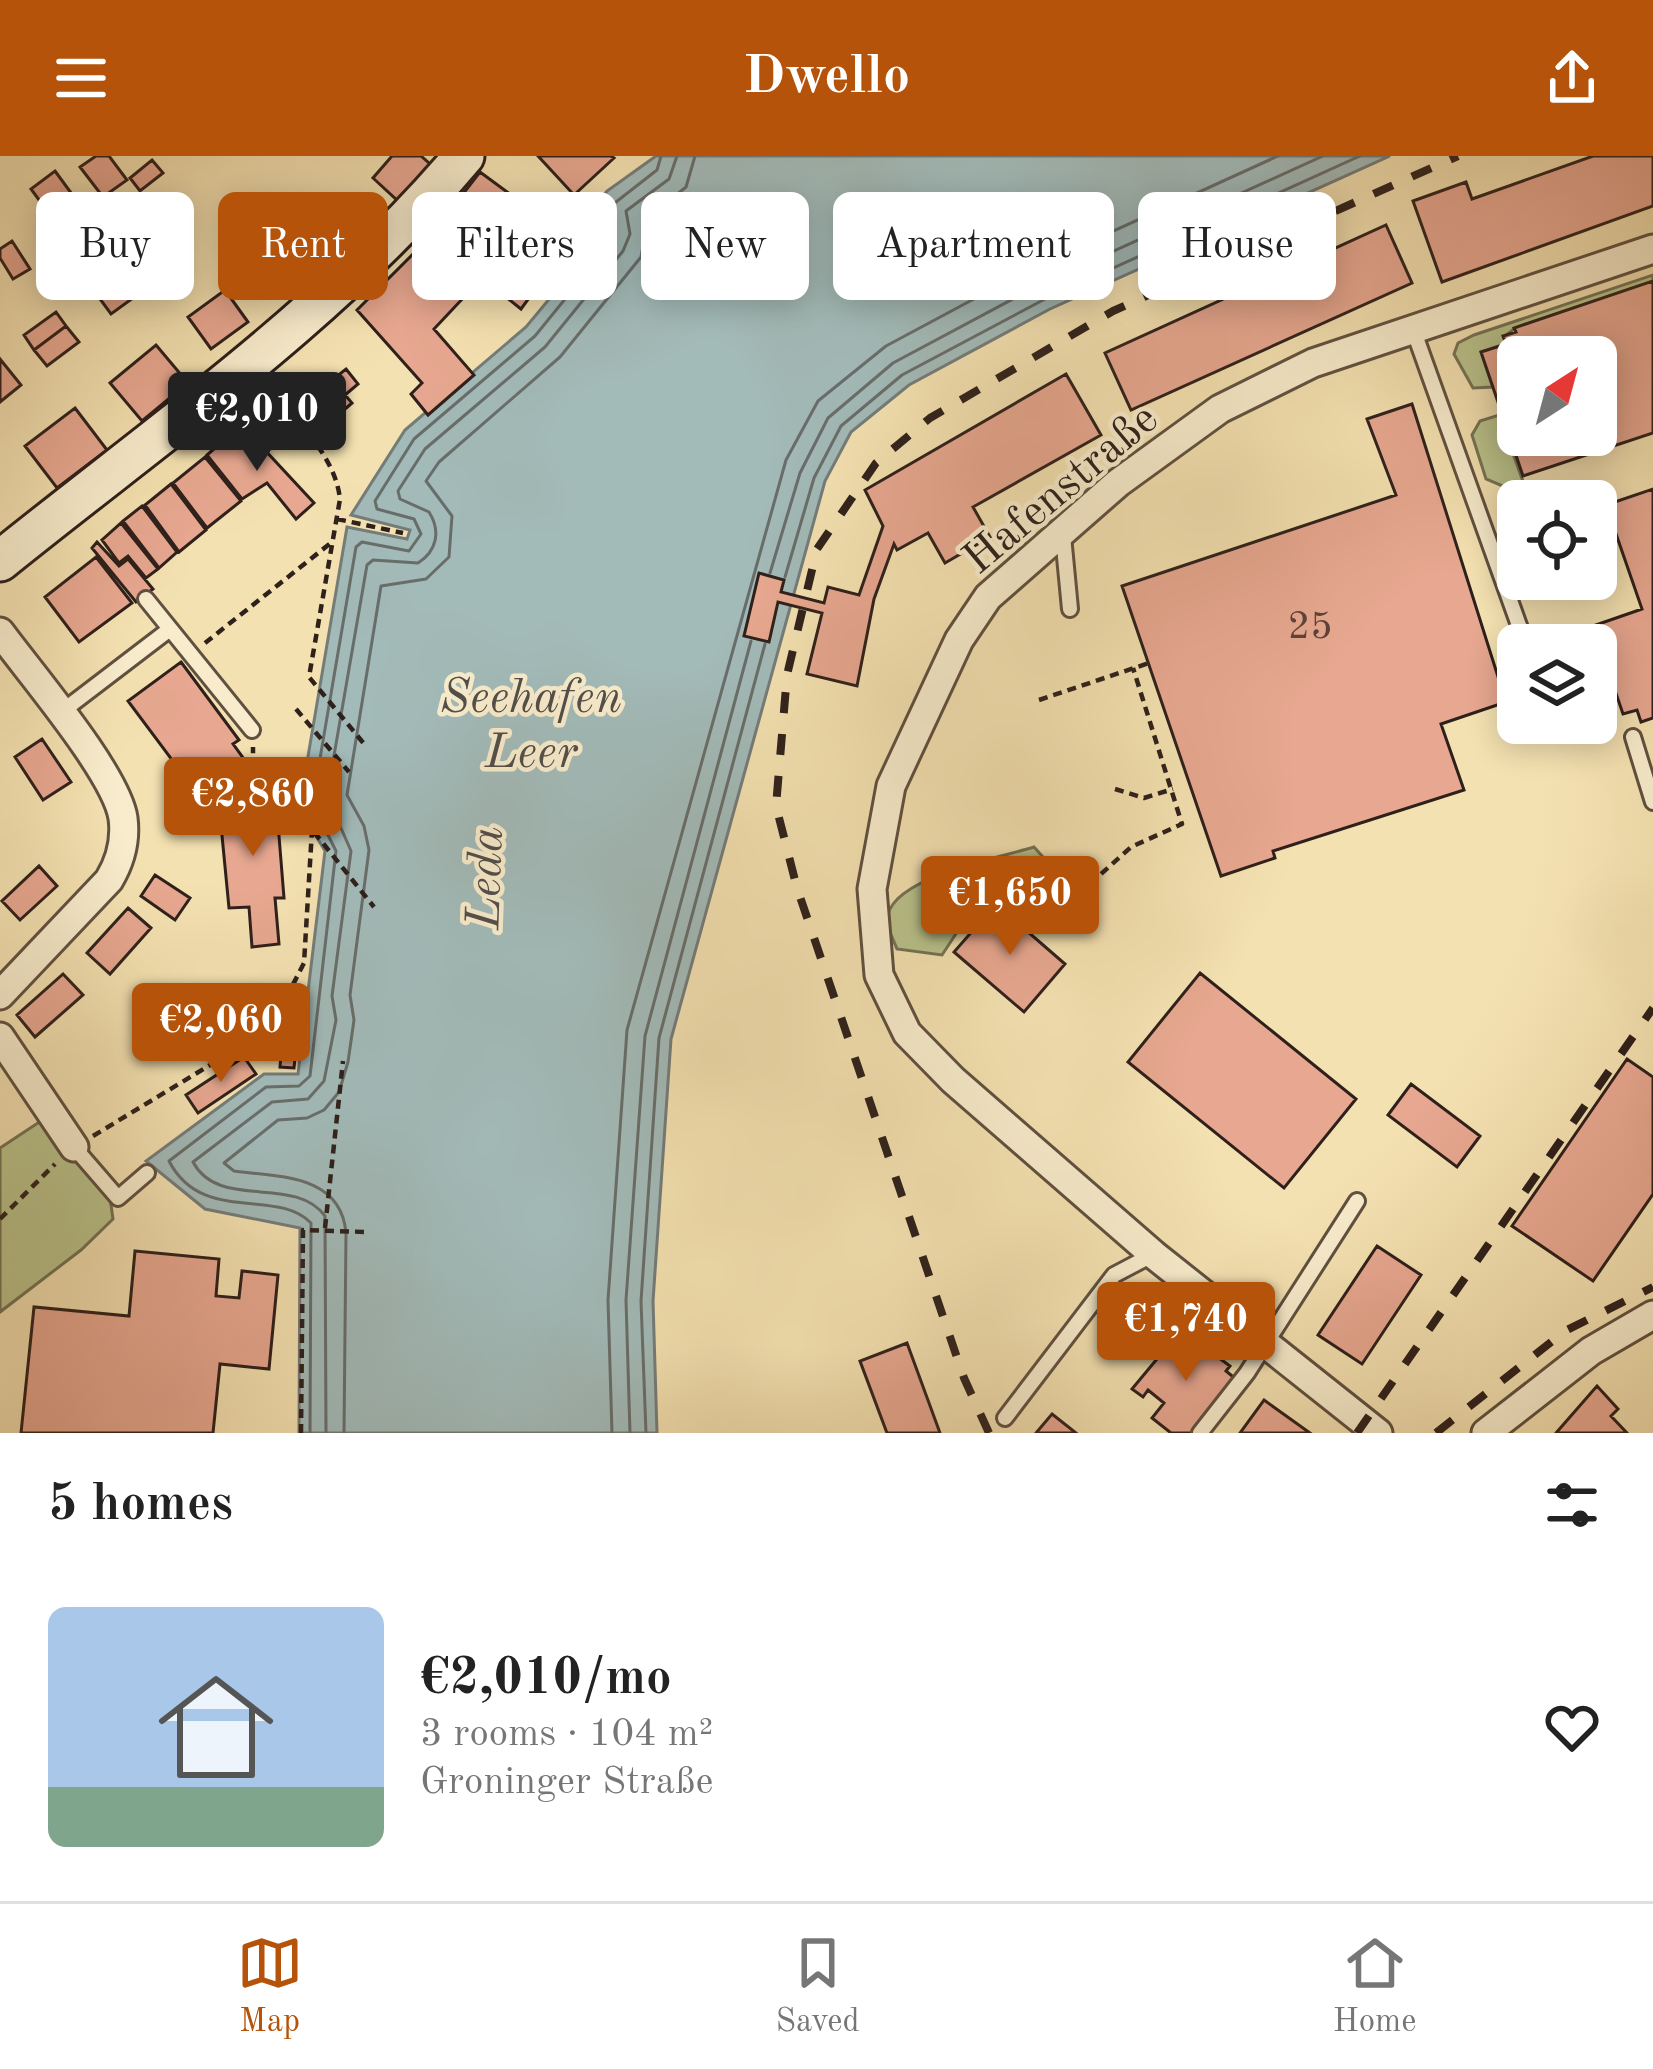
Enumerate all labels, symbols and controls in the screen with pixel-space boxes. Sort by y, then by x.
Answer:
icon: menu [48,45,114,111]
icon: share [1539,45,1605,111]
text: Dwello [743,51,910,105]
chip: Buy [36,192,194,300]
chip: Rent [218,192,388,300]
chip: Filters [412,192,617,300]
chip: New [641,192,809,300]
chip: Apartment [833,192,1114,300]
chip: House [1138,192,1336,300]
north arrow [1497,336,1617,456]
map controls [1497,336,1617,744]
pin: €2,010 [159,372,355,474]
text: €2,010 [195,391,319,430]
street label: Hafenstraße [956,397,1167,584]
button: locate [1497,480,1617,600]
house number: 25 [1287,608,1333,647]
button: layers [1497,624,1617,744]
water label: Seehafen Leer [440,675,622,778]
pin: €2,860 [155,757,351,859]
text: €2,860 [191,776,315,815]
water label: Leda [461,826,513,932]
pin: €1,650 [912,856,1108,958]
text: €1,650 [948,875,1072,914]
pin: €2,060 [123,983,319,1085]
text: €2,060 [159,1002,283,1041]
pin: €1,740 [1088,1282,1284,1384]
text: €1,740 [1124,1301,1248,1340]
icon: filters [1539,1472,1605,1538]
text: 5 homes [48,1480,233,1531]
text: €2,010/mo [420,1654,672,1705]
icon: home [144,1655,288,1799]
icon: heart [1539,1694,1605,1760]
text: 3 rooms · 104 m² [420,1715,713,1754]
text: Groninger Straße [420,1763,714,1802]
tab: Map [237,1930,303,2043]
tab: Saved [776,1930,860,2043]
tab: Home [1333,1930,1416,2043]

